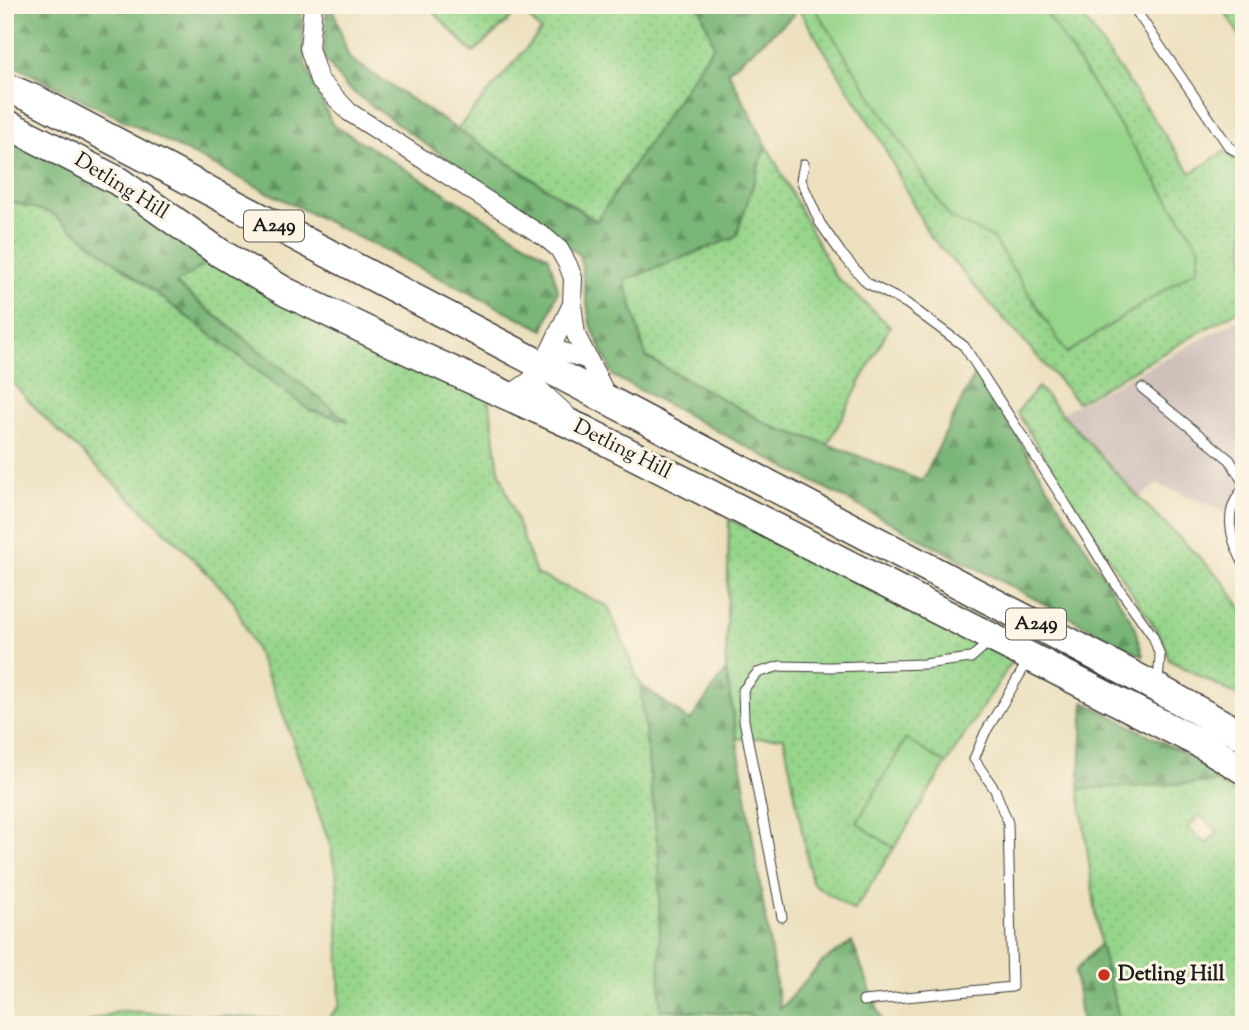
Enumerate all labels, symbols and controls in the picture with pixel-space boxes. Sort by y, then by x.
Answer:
street label: Detling Hill [68,146,174,228]
road number: A249 [244,210,304,242]
street label: Detling Hill [568,412,676,488]
road number: A249 [1006,608,1066,639]
place label: Detling Hill [1118,960,1225,990]
marker: Detling Hill [1096,967,1112,983]

